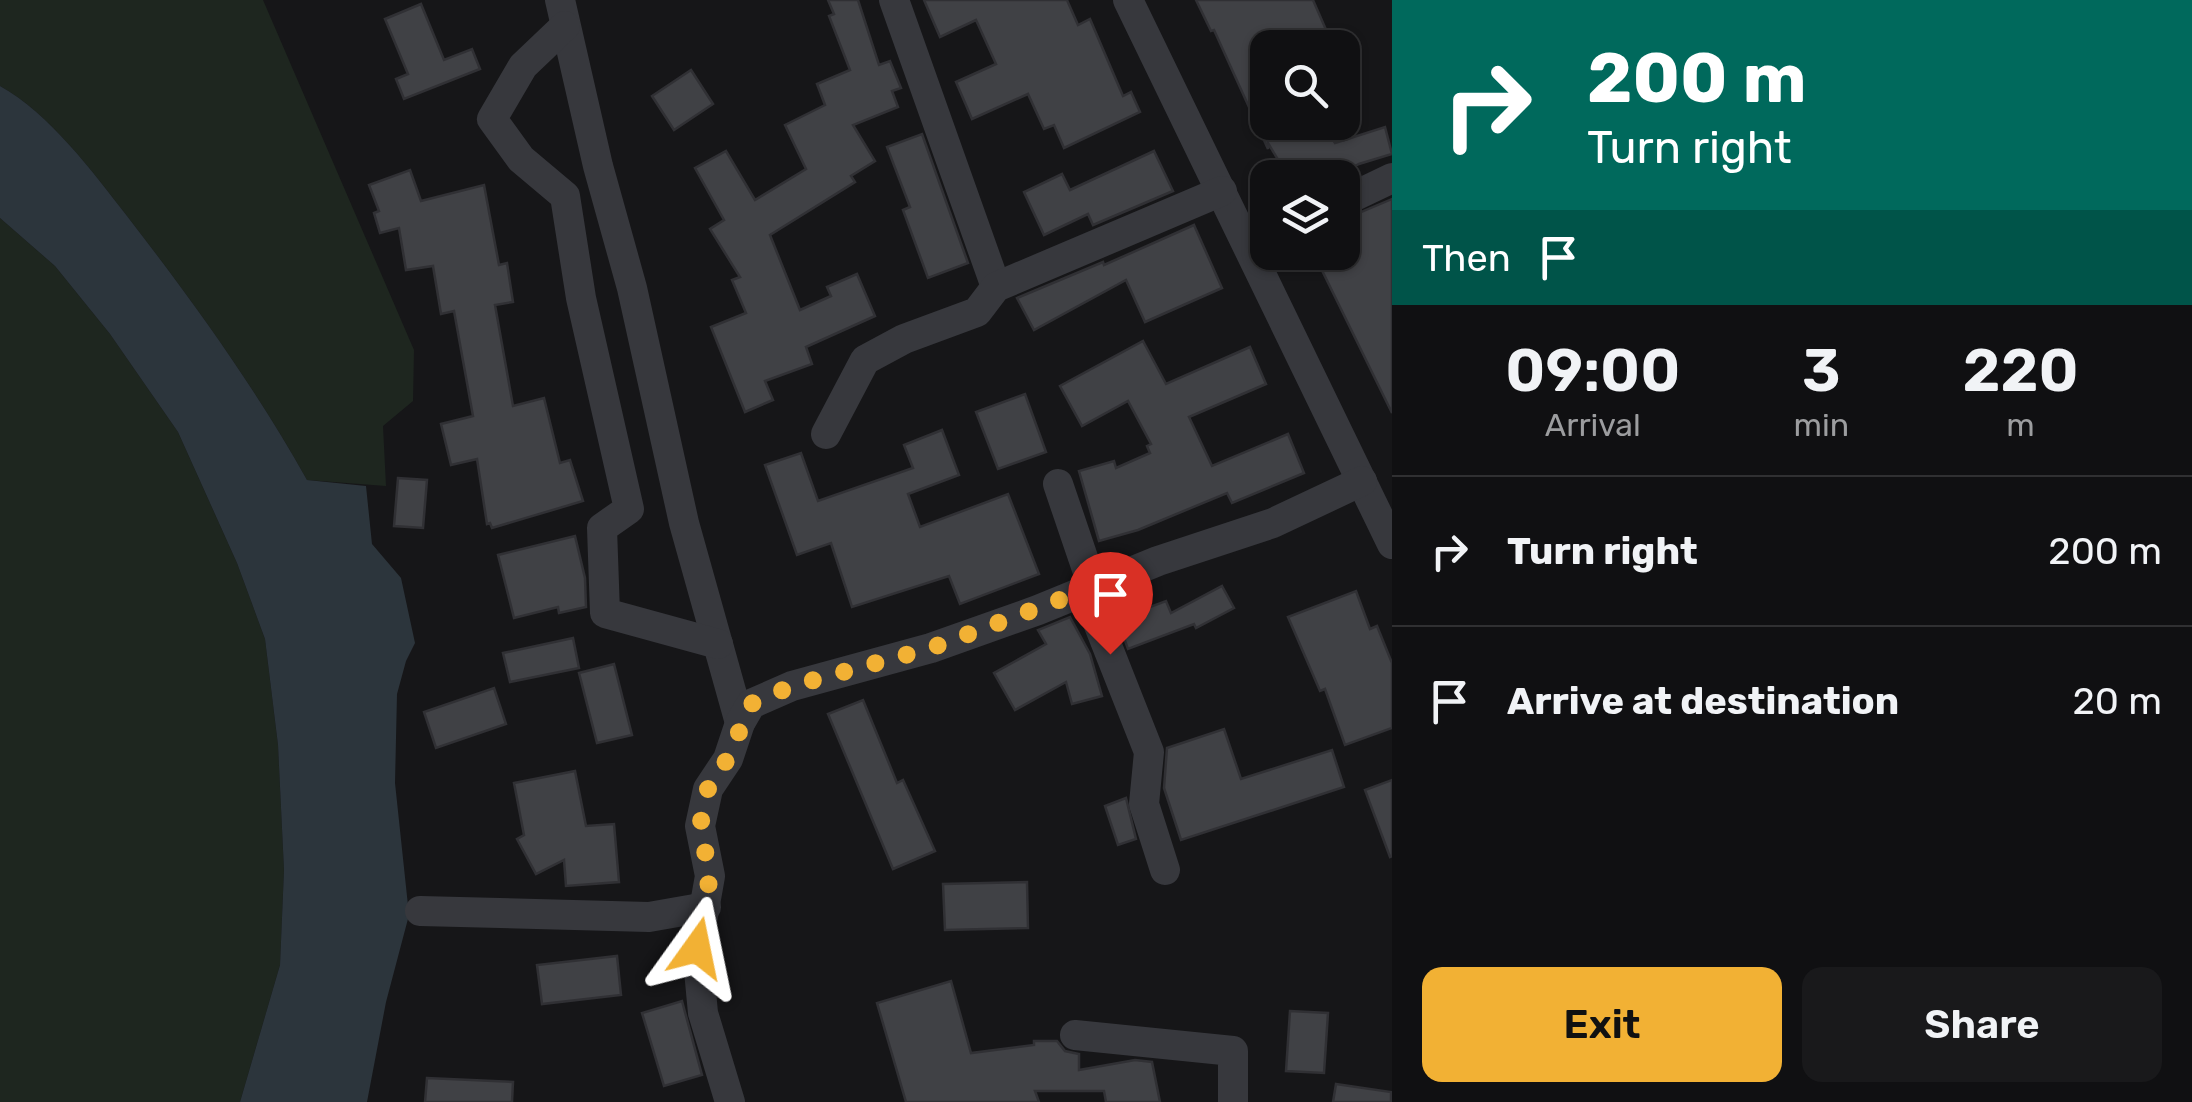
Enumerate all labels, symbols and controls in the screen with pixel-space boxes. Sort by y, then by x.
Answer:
map controls [1250,30,1360,270]
button: search [1250,30,1360,140]
text: 200 m [1587,37,1807,120]
icon: right [1422,40,1552,170]
text: Turn right [1587,121,1791,174]
button: layers [1250,160,1360,270]
icon: arrive [1531,230,1586,285]
text: Then [1422,235,1511,281]
text: 09:00 [1505,335,1680,406]
text: 3 [1802,335,1841,406]
text: 220 [1963,335,2079,406]
text: Arrival [1545,406,1641,444]
text: min [1794,406,1849,444]
text: m [2006,406,2035,444]
icon: right [1422,524,1477,579]
text: Turn right [1507,528,1698,574]
text: 200 m [2048,528,2162,574]
pin [1068,552,1153,655]
icon: arrive [1083,567,1138,622]
icon: arrive [1422,674,1477,729]
text: Arrive at destination [1507,678,1899,724]
text: 20 m [2072,678,2162,724]
position arrow [645,896,749,1000]
button: Exit [1422,967,1782,1082]
button: Share [1802,967,2162,1082]

